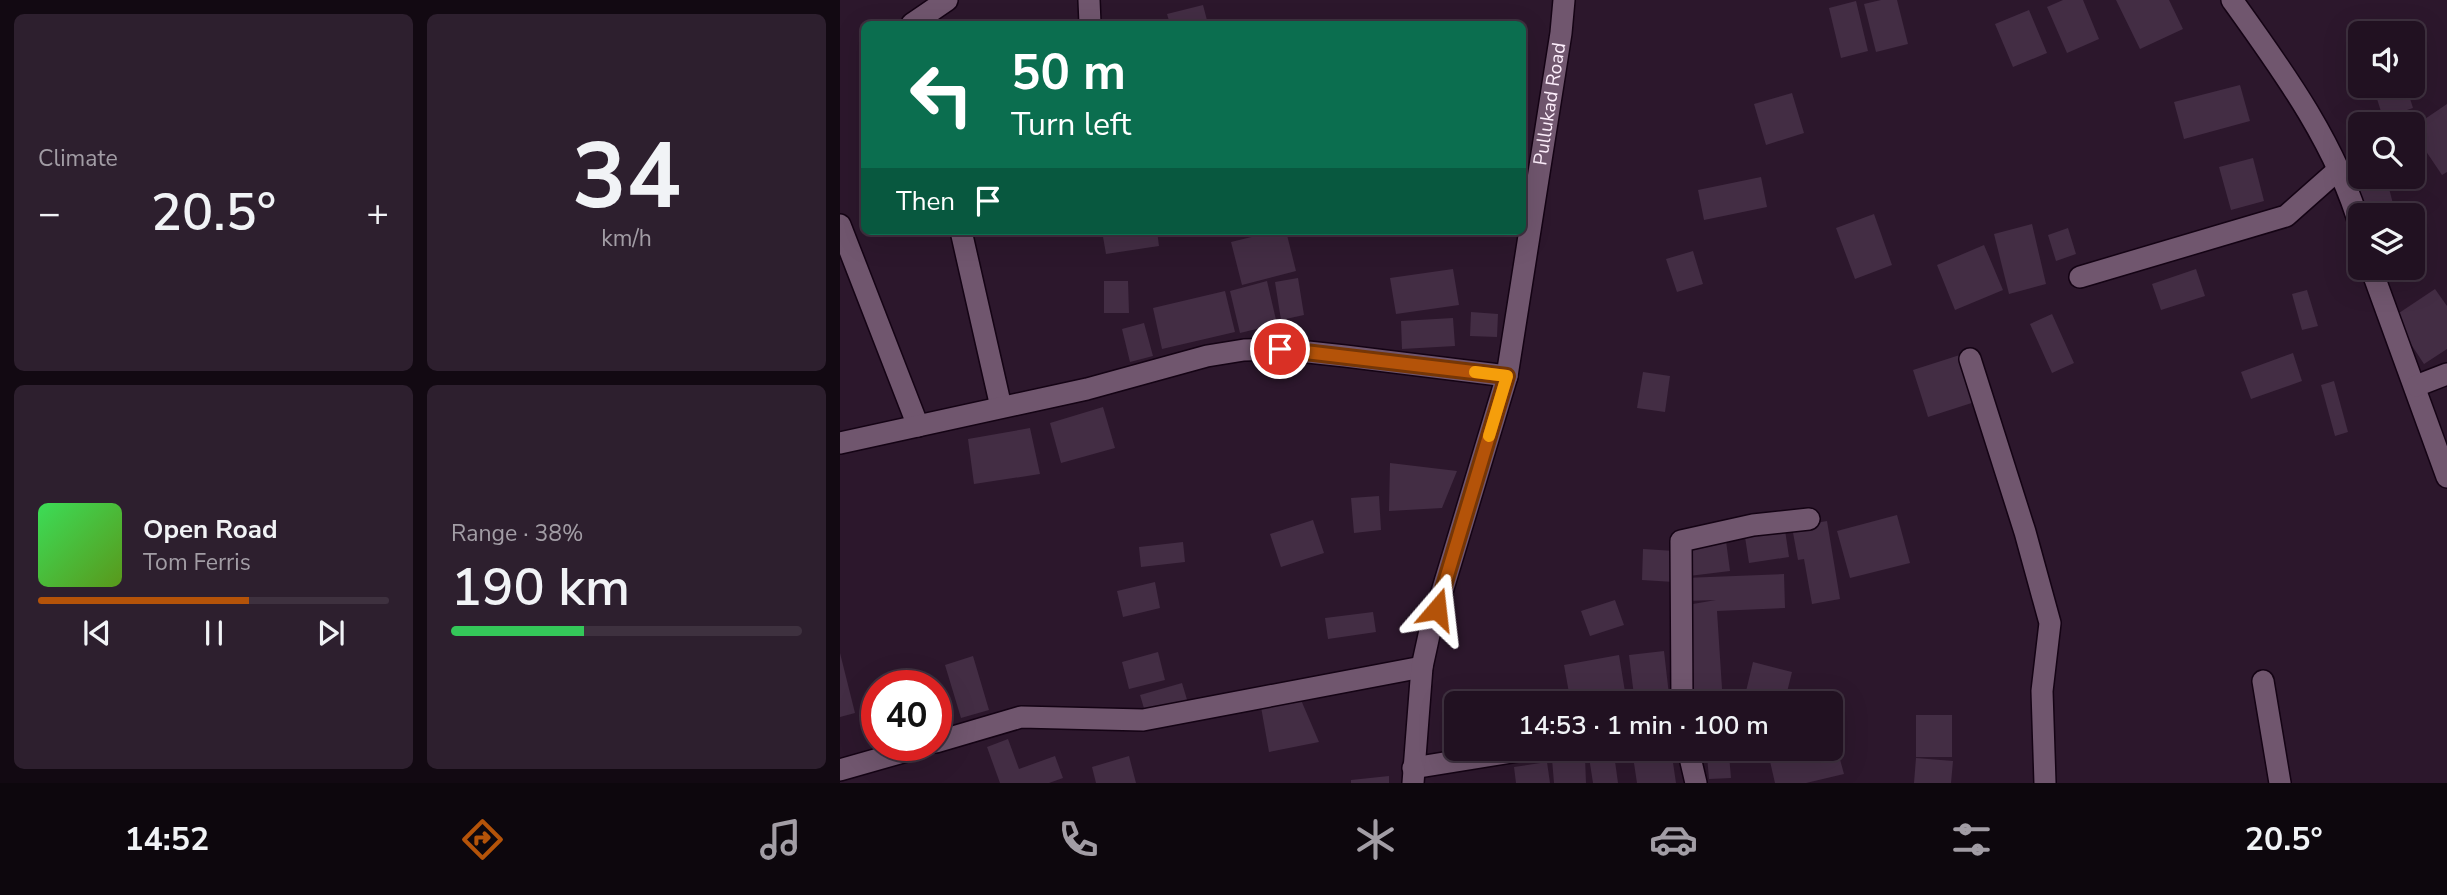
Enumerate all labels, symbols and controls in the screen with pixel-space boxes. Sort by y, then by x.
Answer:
map controls [2348,21,2425,280]
button: sound [2348,21,2425,98]
text: 50 m [1011,39,1126,106]
street label: Pullukad Road [1527,41,1572,167]
icon: left [896,49,987,140]
text: Turn left [1011,103,1131,146]
button: search [2348,112,2425,189]
text: 34 [572,115,681,239]
text: Climate [38,143,118,174]
text: 20.5° [151,177,276,248]
icon: arrive [969,182,1007,220]
text: Then [896,184,955,219]
text: − [38,188,61,239]
text: + [366,188,389,239]
button: layers [2348,203,2425,280]
text: km/h [601,223,652,254]
pin [1250,319,1310,379]
icon: arrive [1261,330,1299,368]
text: Open Road [143,512,278,547]
text: Range · 38% [451,518,583,549]
text: Tom Ferris [143,547,251,578]
text: 190 km [451,552,630,623]
position arrow [1400,572,1474,646]
icon: previous [78,614,116,652]
icon: pause [195,614,233,652]
icon: next [312,614,350,652]
speed limit sign: 40 [861,670,952,761]
text: 14:53 · 1 min · 100 m [1518,708,1769,743]
icon: directions [458,815,507,864]
icon: music [756,815,805,864]
icon: phone [1054,815,1103,864]
icon: climate [1351,815,1400,864]
icon: car [1649,815,1698,864]
icon: filters [1947,815,1996,864]
text: 14:52 [124,818,209,861]
text: 20.5° [2245,818,2323,861]

